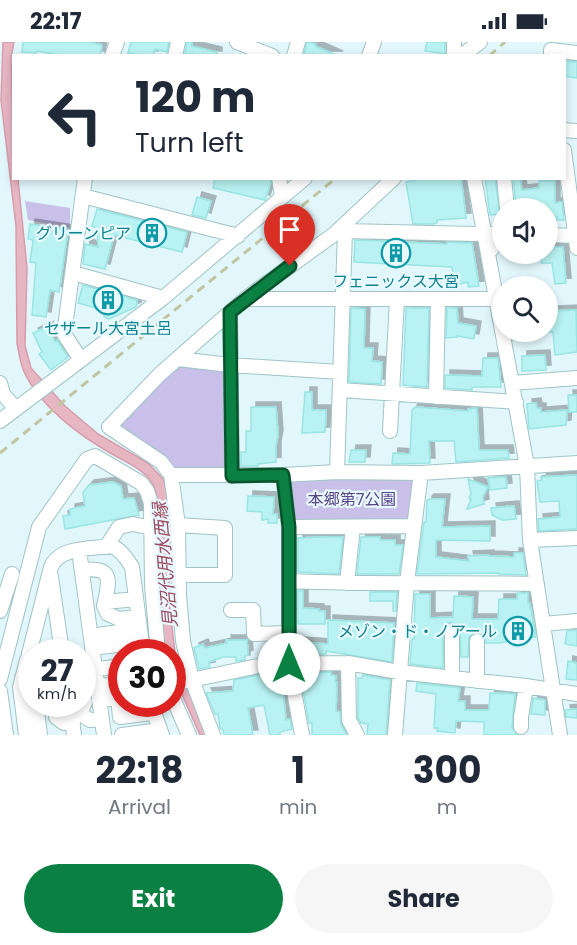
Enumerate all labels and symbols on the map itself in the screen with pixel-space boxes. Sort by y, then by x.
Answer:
pin [264,204,315,266]
building icon: グリーンピア [136,217,168,249]
place label: グリーンピア [36,222,131,245]
building icon: フェニックス大宮 [380,237,412,269]
place label: フェニックス大宮 [332,270,460,293]
building icon: セザール大宮土呂 [92,284,124,316]
place label: セザール大宮土呂 [44,317,172,340]
park label: 本郷第7公園 [308,488,396,511]
water label: 見沼代用水西縁 [147,499,183,629]
building icon: メゾン・ド・ノアール [502,615,534,647]
place label: メゾン・ド・ノアール [338,620,497,643]
position arrow [257,632,321,696]
speed limit sign: 30 [108,639,186,717]

